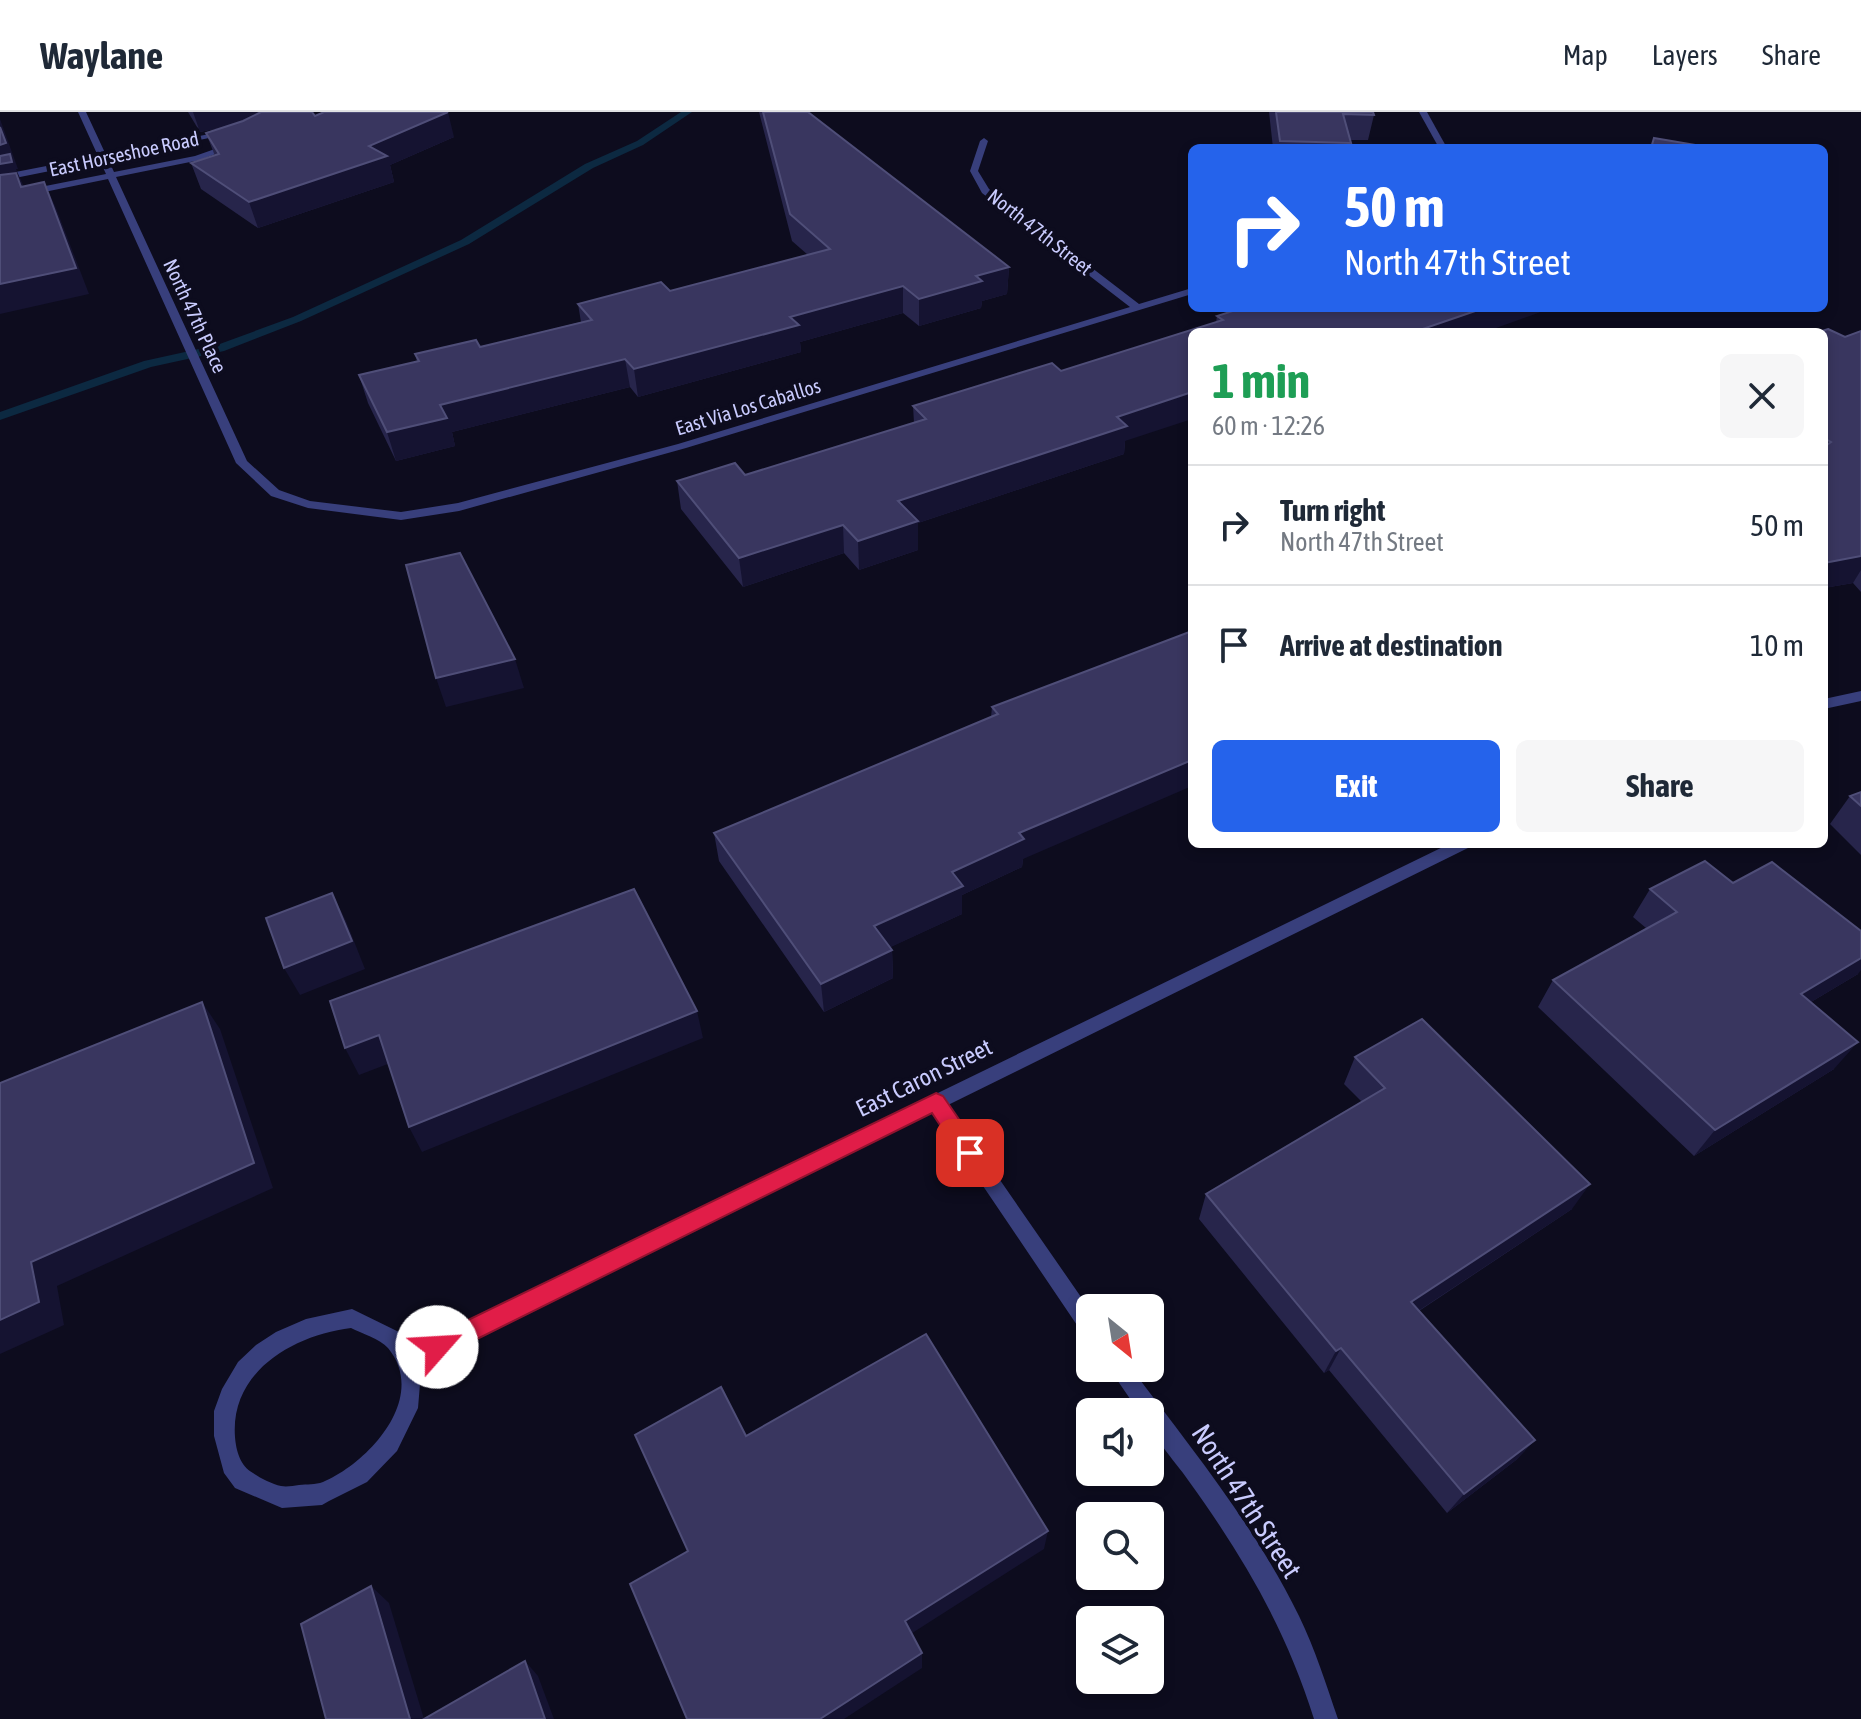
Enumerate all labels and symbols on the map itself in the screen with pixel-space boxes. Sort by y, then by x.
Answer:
street label: East Horseshoe Road [47,126,201,181]
street label: North 47th Street [984,184,1097,280]
street label: North 47th Place [159,255,232,376]
street label: East Via Los Caballos [672,373,823,440]
street label: East Caron Street [851,1033,996,1122]
pin [936,1119,1004,1187]
north arrow [1076,1294,1164,1382]
position arrow [395,1305,479,1389]
street label: North 47th Street [1186,1418,1308,1584]

